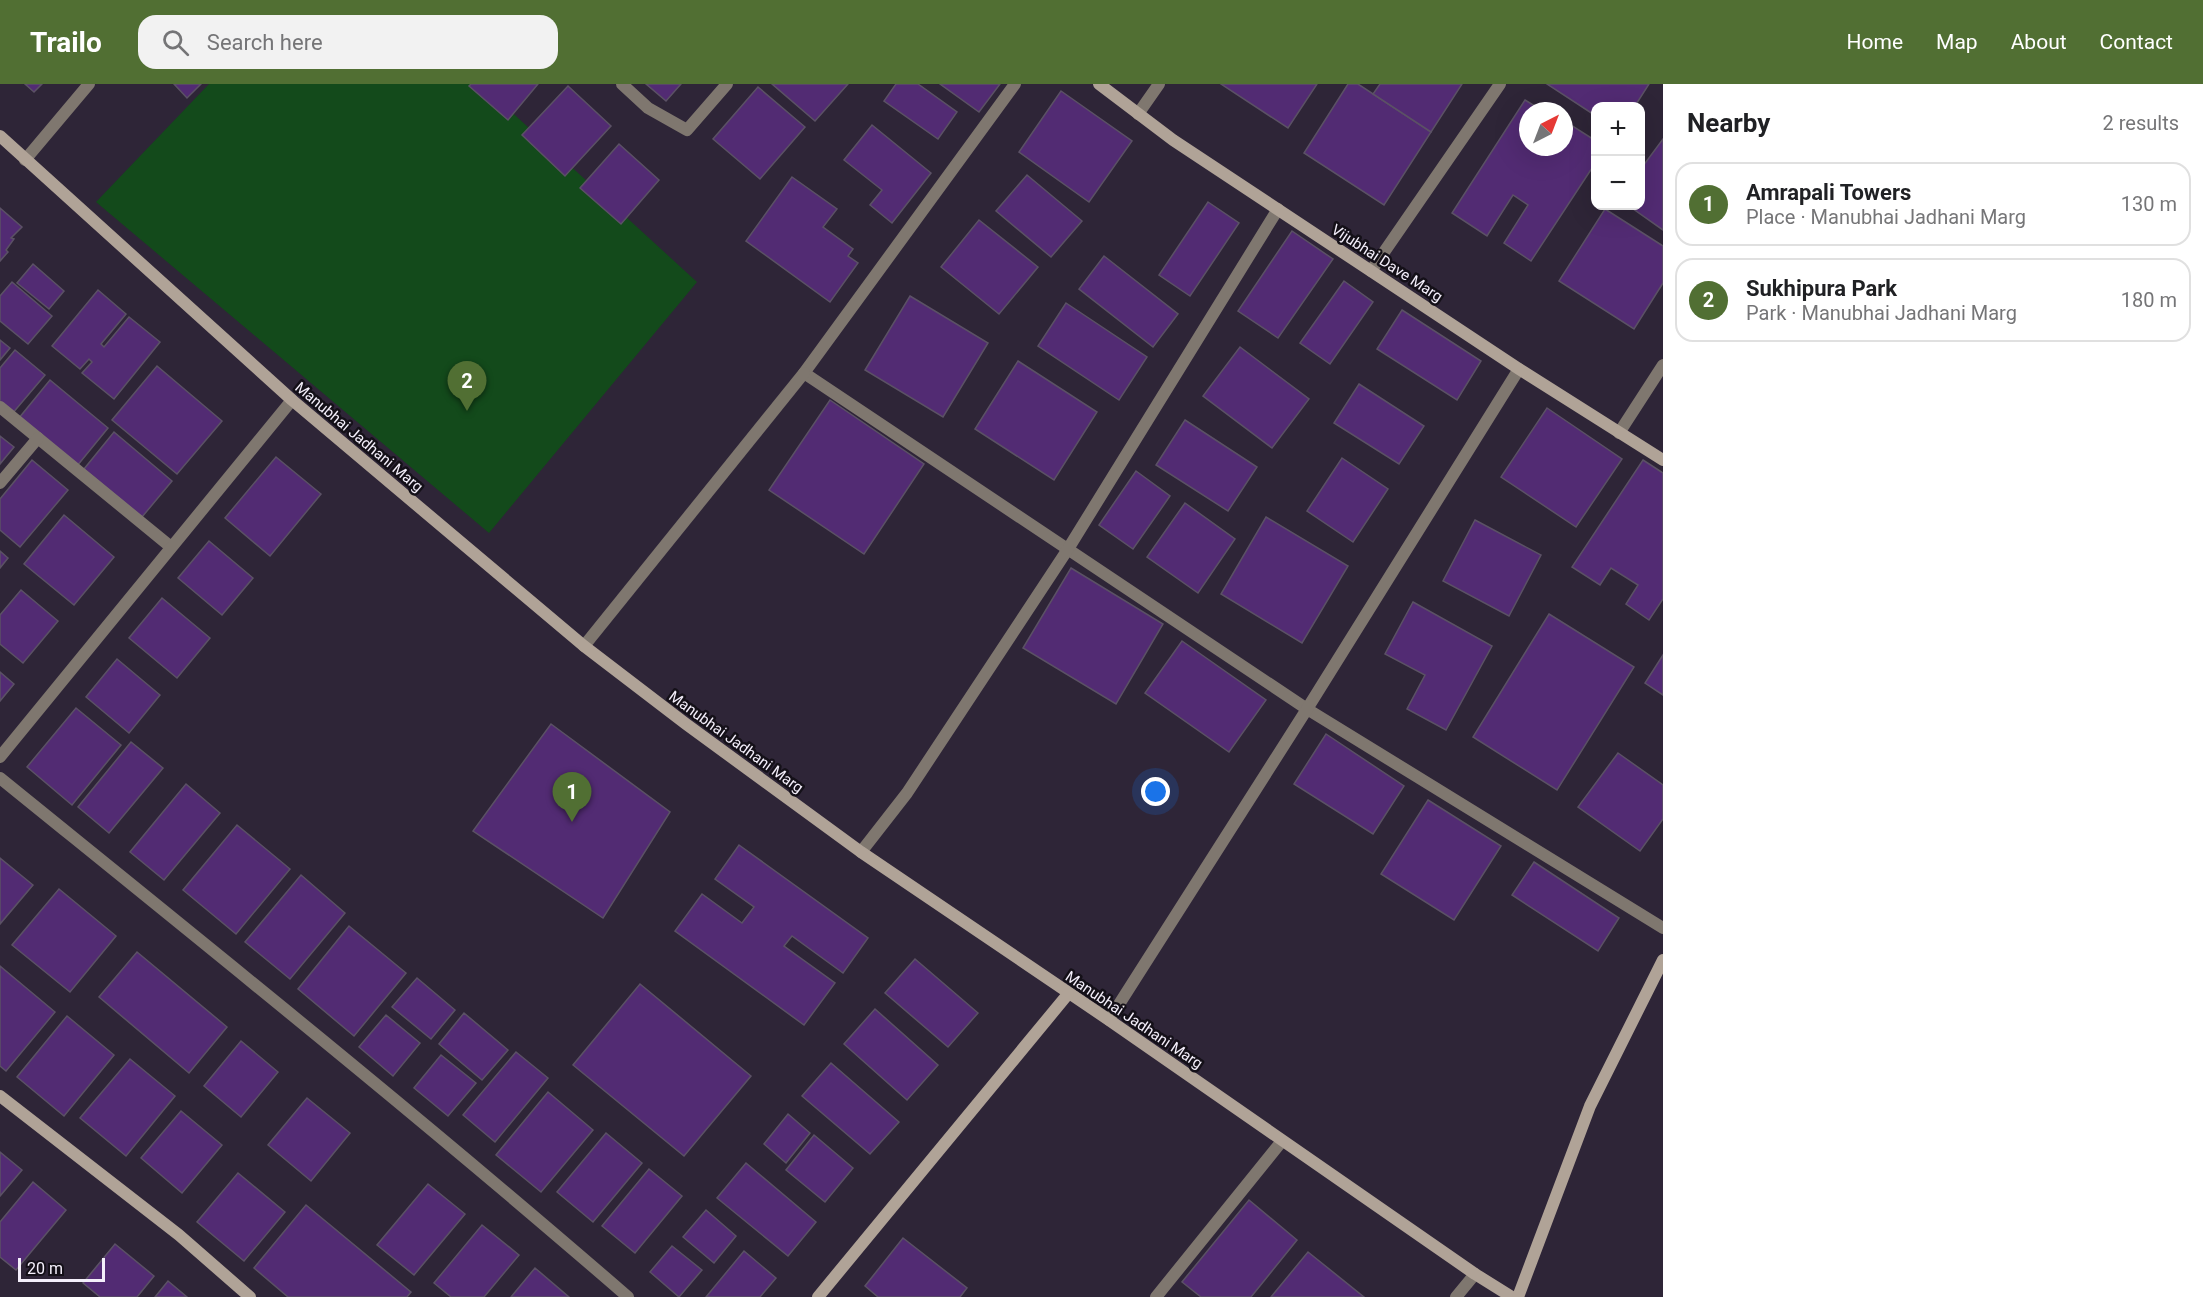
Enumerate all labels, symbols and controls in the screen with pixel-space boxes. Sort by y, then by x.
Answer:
search box [138,15,558,69]
text: Trailo [30,26,102,59]
icon: search [159,26,192,59]
text: Search here [207,30,323,55]
text: Home [1847,30,1903,54]
text: Map [1936,30,1978,54]
text: About [2011,30,2067,54]
text: Contact [2100,30,2173,54]
north arrow [1519,102,1573,156]
map controls [1591,102,1645,210]
button: + [1591,102,1645,156]
text: Nearby [1687,108,1770,138]
text: 2 results [2103,111,2179,135]
button: − [1591,156,1645,210]
text: Amrapali Towers [1746,180,1911,205]
text: 1 [1703,192,1714,216]
text: 130 m [2121,192,2177,216]
text: Place · Manubhai Jadhani Marg [1746,205,2026,229]
street label: Vijubhai Dave Marg [1328,220,1446,306]
text: Sukhipura Park [1746,276,1897,301]
text: 2 [1703,288,1714,312]
text: 180 m [2121,288,2177,312]
text: Park · Manubhai Jadhani Marg [1746,301,2017,325]
pin: 2 [448,362,486,411]
street label: Manubhai Jadhani Marg [291,378,427,496]
street label: Manubhai Jadhani Marg [665,687,807,797]
pin: 1 [552,772,592,822]
your location [1141,777,1170,806]
street label: Manubhai Jadhani Marg [1062,967,1206,1073]
scale bar [18,1255,105,1282]
text: 20 m [27,1259,63,1278]

